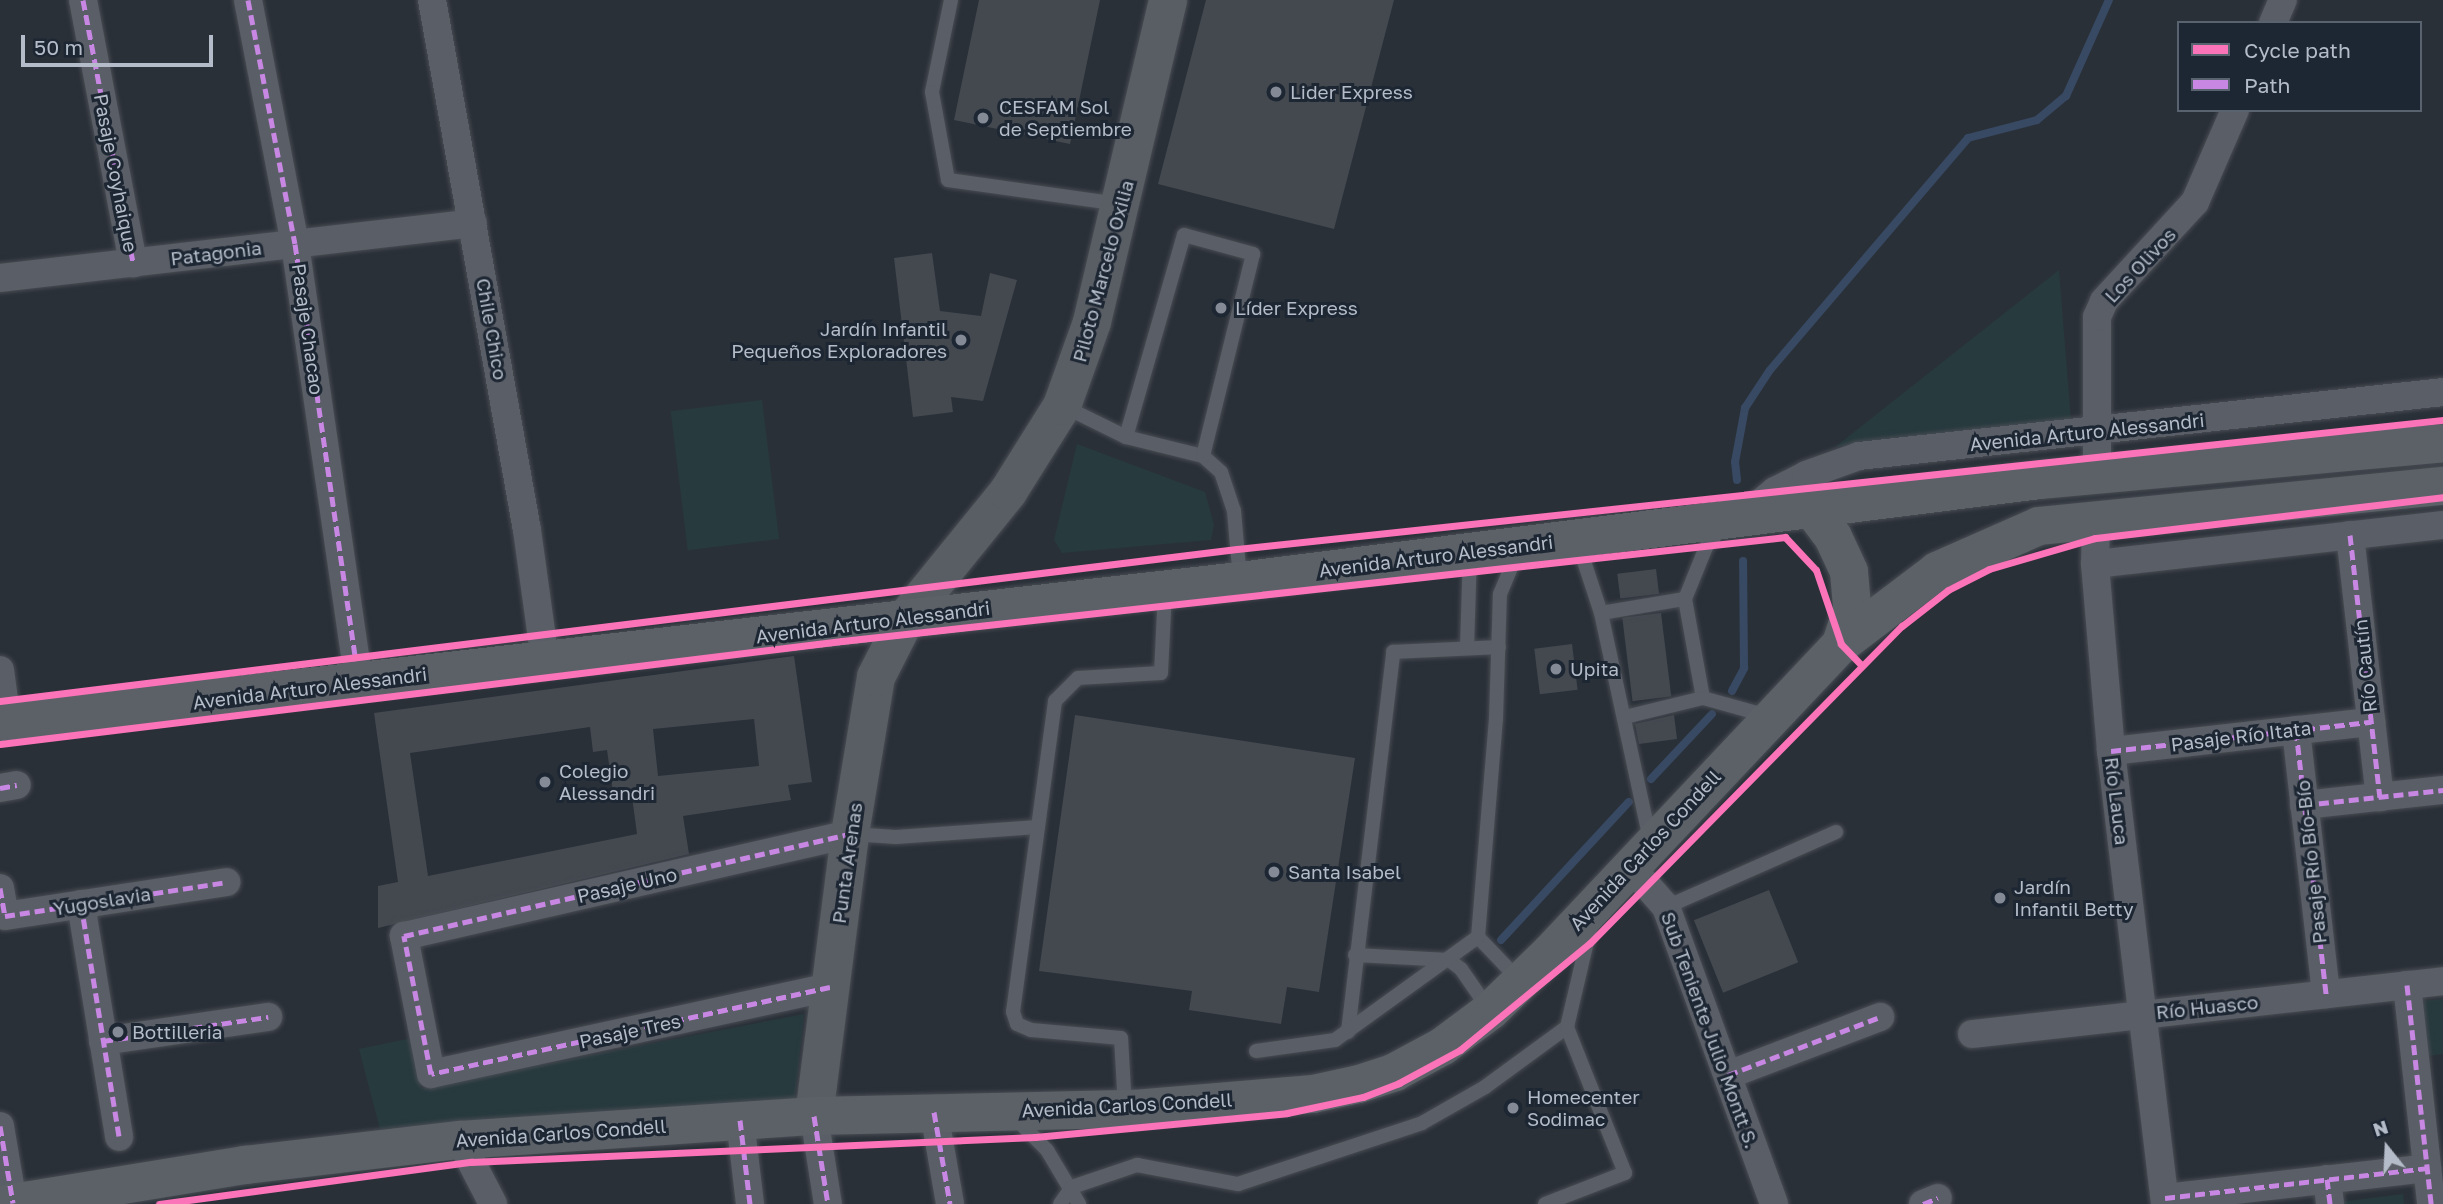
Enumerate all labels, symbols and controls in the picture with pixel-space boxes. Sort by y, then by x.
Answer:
scale bar [24,21,217,65]
legend [2177,21,2422,112]
text: 50 m [34,34,83,60]
text: Cycle path [2244,37,2351,63]
text: Path [2244,72,2291,98]
place label: Lider Express [1290,81,1413,103]
marker: Lider Express [1268,84,1284,100]
street label: Pasaje Coyhaique [89,92,143,254]
place label: CESFAM Sol de Septiembre [999,96,1132,140]
marker: CESFAM Sol de Septiembre [973,108,993,128]
street label: Piloto Marcelo Oxilia [1068,177,1138,365]
street label: Los Olivos [2100,223,2180,307]
street label: Patagonia [169,236,263,270]
street label: Pasaje Chacao [287,262,329,396]
street label: Chile Chico [472,276,512,382]
place label: Líder Express [1235,297,1358,319]
marker: Líder Express [1213,300,1229,316]
place label: Jardín Infantil Pequeños Exploradores [731,318,947,362]
marker: Jardín Infantil Pequeños Exploradores [953,332,969,348]
street label: Avenida Arturo Alessandri [1969,408,2205,456]
street label: Avenida Arturo Alessandri [1318,530,1554,582]
street label: Avenida Arturo Alessandri [755,596,991,648]
street label: Río Cautín [2349,618,2381,714]
place label: Upita [1570,658,1619,680]
marker: Upita [1548,661,1564,677]
street label: Avenida Arturo Alessandri [192,662,428,714]
street label: Pasaje Río Itata [2170,716,2312,756]
street label: Río Lauca [2100,756,2134,846]
place label: Colegio Alessandri [559,760,655,804]
street label: Avenida Carlos Condell [1565,765,1725,935]
marker: Colegio Alessandri [537,774,553,790]
street label: Pasaje Río Bío-Bío [2291,779,2331,945]
street label: Punta Arenas [827,801,867,925]
place label: Santa Isabel [1288,861,1401,883]
street label: Pasaje Uno [575,862,679,908]
marker: Santa Isabel [1266,864,1282,880]
place label: Jardín Infantil Betty [2014,876,2134,920]
street label: Yugoslavia [52,882,152,920]
marker: Jardín Infantil Betty [1992,890,2008,906]
street label: Sub Teniente Julio Montt S. [1657,909,1763,1151]
street label: Río Huasco [2155,990,2259,1024]
street label: Pasaje Tres [577,1009,683,1053]
place label: Bottilleria [132,1021,222,1043]
marker: Bottilleria [110,1024,126,1040]
place label: Homecenter Sodimac [1527,1086,1640,1130]
street label: Avenida Carlos Condell [1021,1088,1233,1122]
marker: Homecenter Sodimac [1505,1100,1521,1116]
north arrow [2352,1113,2422,1183]
street label: Avenida Carlos Condell [455,1114,667,1152]
text: N [2370,1114,2391,1141]

